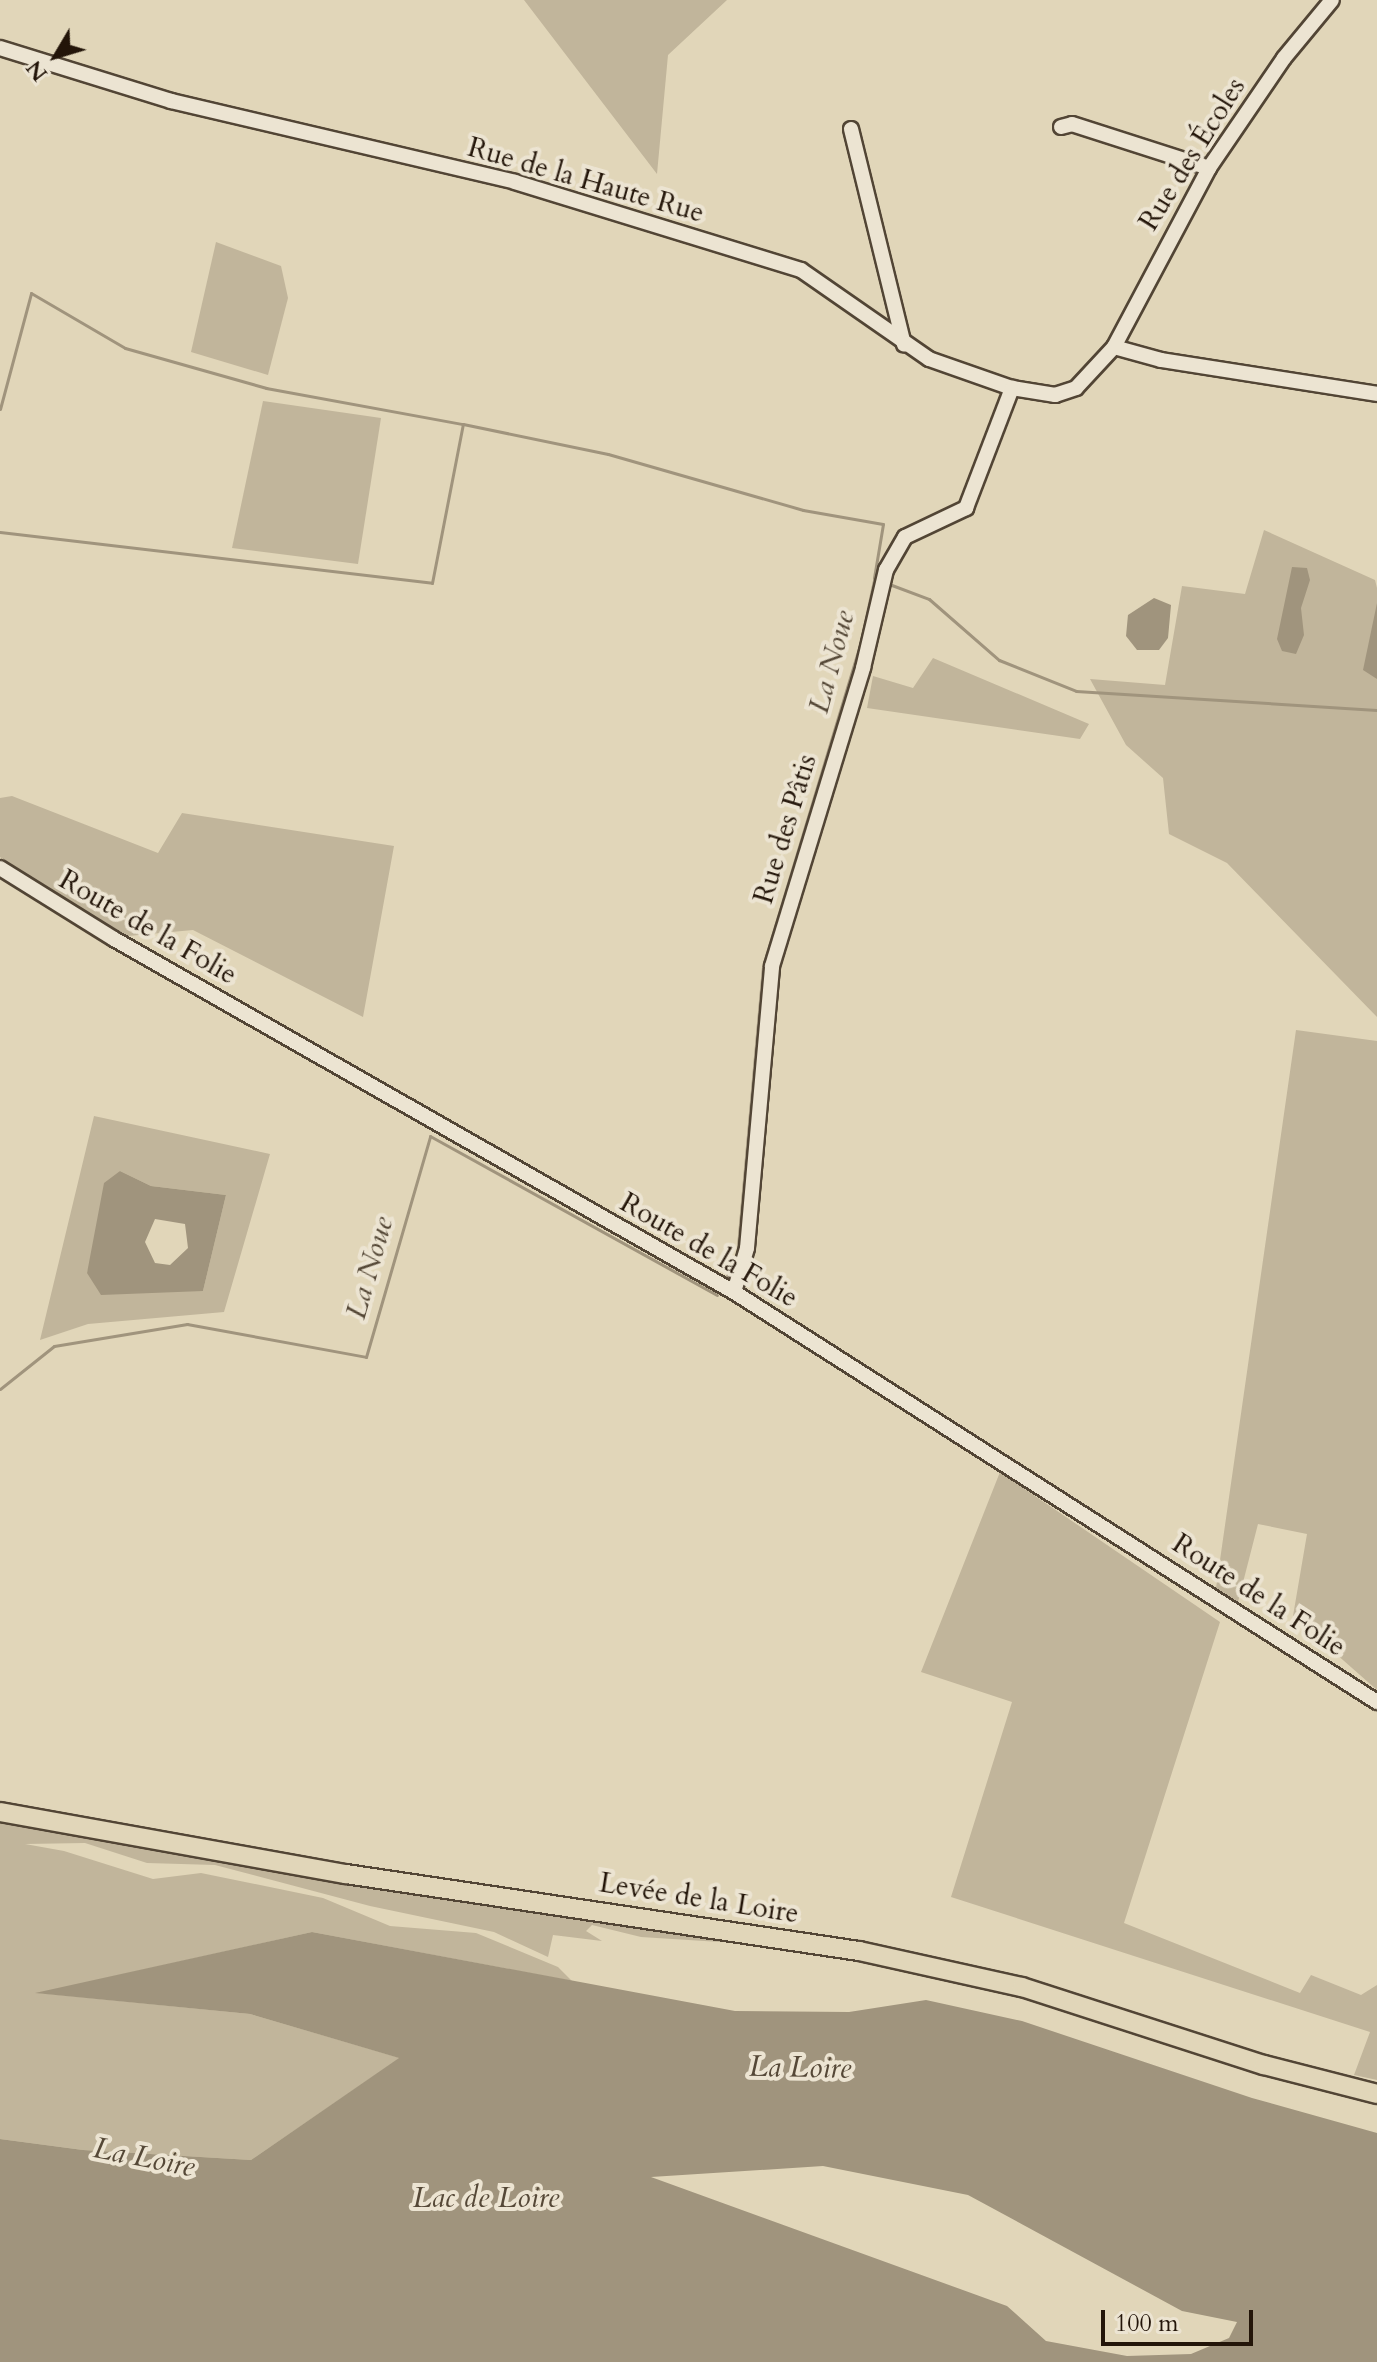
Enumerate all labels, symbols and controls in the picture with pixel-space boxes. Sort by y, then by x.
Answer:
north arrow [16,16,96,96]
text: N [19,54,55,88]
street label: Rue des Écoles [1132,71,1252,237]
street label: Rue de la Haute Rue [464,130,708,230]
water label: La Noue [801,607,863,717]
street label: Rue des Pâtis [746,750,824,908]
street label: Route de la Folie [53,863,243,991]
street label: Route de la Folie [614,1186,804,1314]
water label: La Noue [338,1213,402,1323]
street label: Route de la Folie [1166,1527,1352,1663]
street label: Levée de la Loire [597,1866,801,1930]
water label: La Loire [748,2049,852,2087]
water label: La Loire [90,2131,198,2185]
water label: Lac de Loire [413,2180,559,2216]
scale bar [1105,2294,1257,2344]
text: 100 m [1115,2307,1179,2340]

